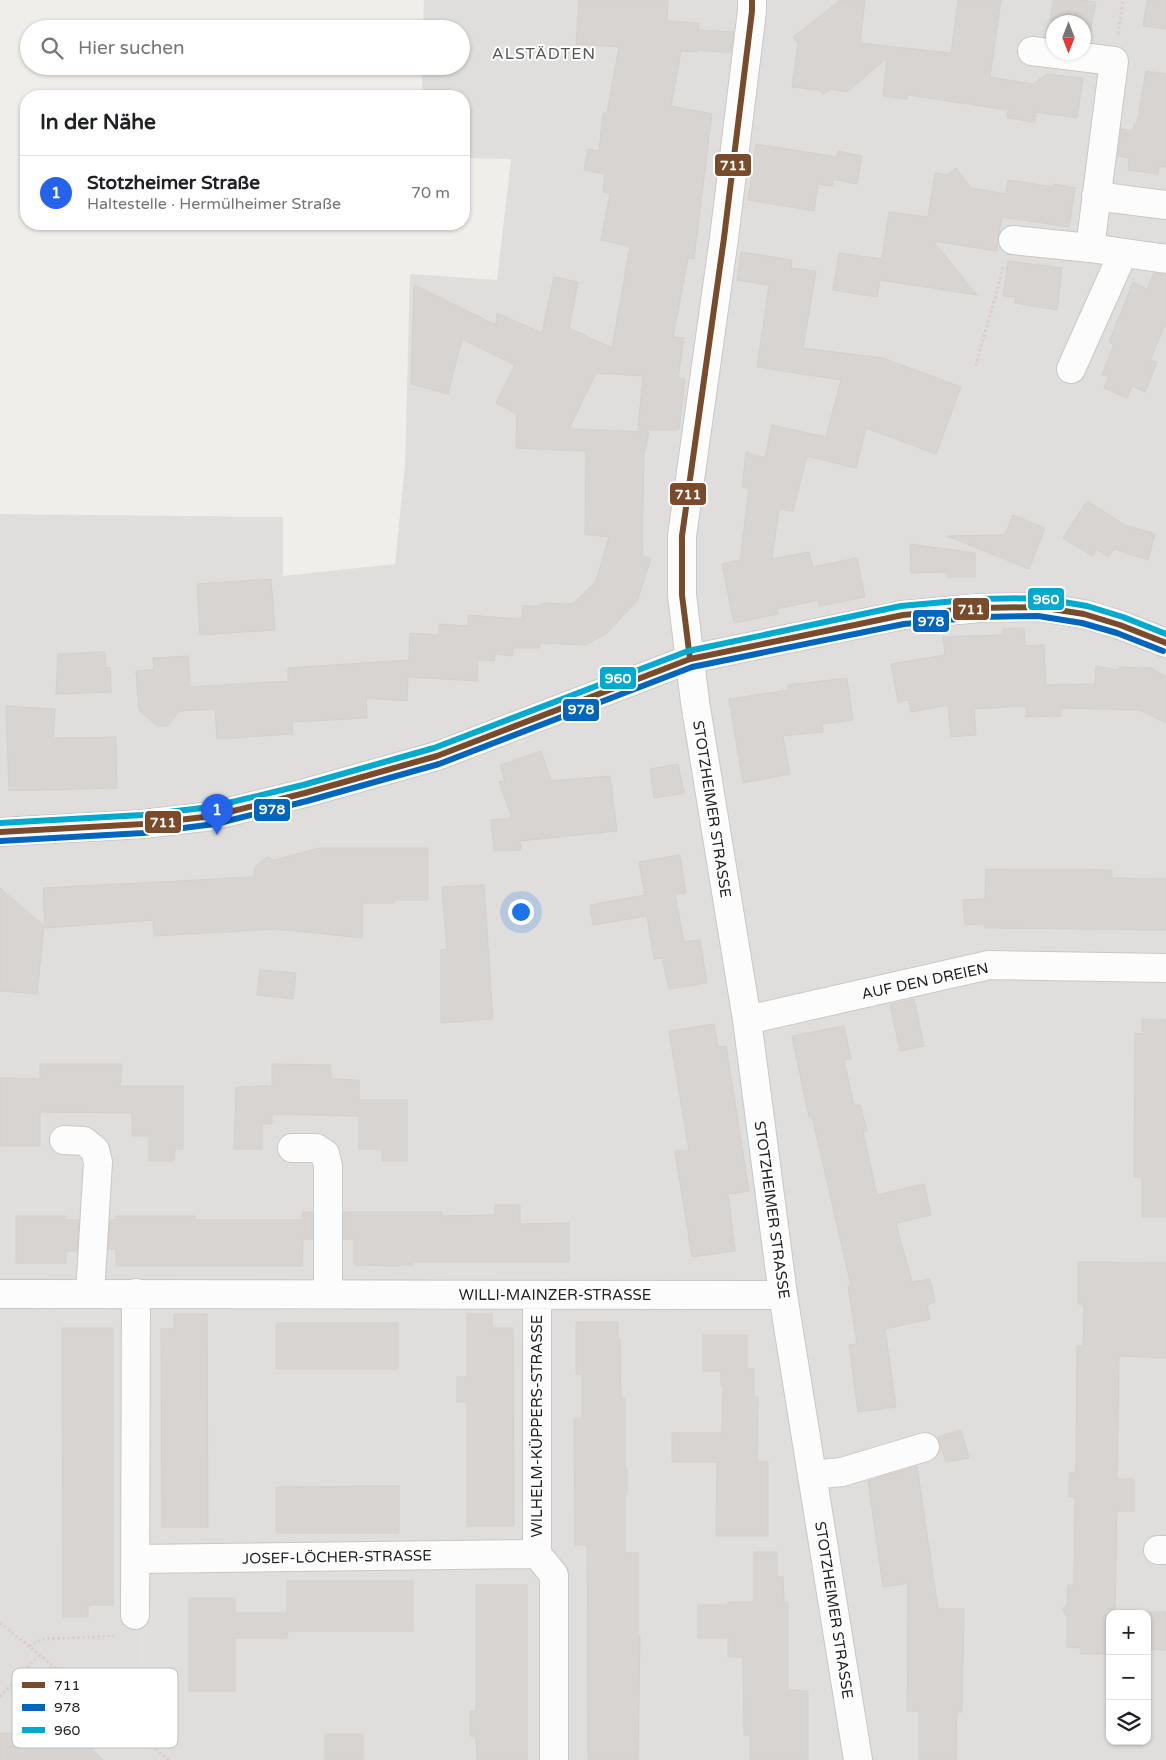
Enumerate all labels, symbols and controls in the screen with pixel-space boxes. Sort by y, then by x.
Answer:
north arrow [1046,15,1091,60]
search box [20,20,470,75]
icon: search [38,34,66,62]
text: Hier suchen [78,37,185,59]
district label: ALSTÄDTEN [492,44,596,64]
text: In der Nähe [40,110,156,135]
line badge: 711 [714,153,752,177]
text: 711 [720,157,746,174]
text: Stotzheimer Straße [87,172,260,194]
text: 1 [51,183,61,203]
text: 70 m [411,183,450,203]
text: Haltestelle · Hermülheimer Straße [87,194,341,214]
line badge: 711 [669,482,707,506]
text: 711 [675,486,701,503]
line badge: 960 [1027,587,1065,611]
text: 960 [1033,591,1059,608]
line badge: 711 [952,597,990,621]
text: 711 [958,601,984,618]
line badge: 978 [912,609,950,633]
text: 978 [918,613,944,630]
line badge: 960 [599,666,637,690]
text: 960 [605,670,631,687]
line badge: 978 [562,698,600,722]
text: 978 [568,701,594,718]
street label: STOTZHEIMER STRASSE [689,719,735,899]
pin: 1 [201,794,233,835]
line badge: 978 [253,798,291,822]
text: 978 [259,801,285,818]
line badge: 711 [144,810,182,834]
text: 711 [150,814,176,831]
your location [508,899,534,925]
street label: AUF DEN DREIEN [860,959,990,1003]
street label: STOTZHEIMER STRASSE [751,1120,793,1300]
street label: WILLI-MAINZER-STRASSE [459,1286,651,1304]
street label: WILHELM-KÜPPERS-STRASSE [528,1315,546,1537]
street label: STOTZHEIMER STRASSE [811,1520,857,1700]
street label: JOSEF-LÖCHER-STRASSE [242,1546,432,1568]
map controls [1106,1610,1151,1745]
button: + [1106,1610,1151,1655]
button: − [1106,1655,1151,1700]
legend [12,1668,178,1748]
text: 711 [54,1677,80,1694]
text: 978 [54,1699,81,1716]
button: layers [1106,1700,1151,1745]
text: 960 [54,1722,81,1739]

